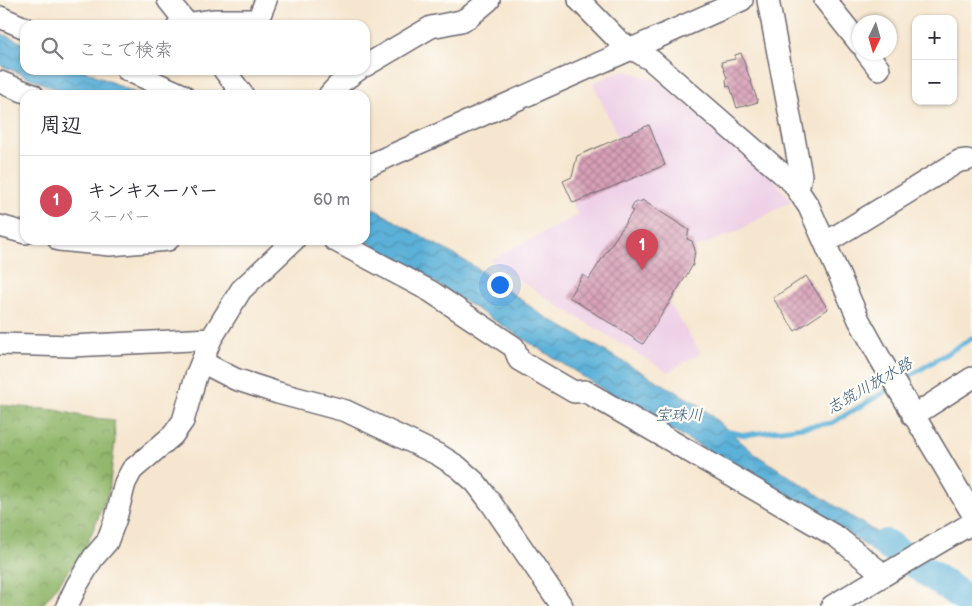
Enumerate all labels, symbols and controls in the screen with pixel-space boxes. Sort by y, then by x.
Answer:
north arrow [852,15,897,60]
map controls [912,15,957,105]
button: + [912,15,957,60]
search box [20,20,370,75]
icon: search [38,34,66,62]
text: ここで検索 [78,39,173,62]
button: − [912,60,957,105]
text: 周辺 [40,113,82,138]
text: キンキスーパー [87,180,218,203]
text: 1 [53,191,59,210]
text: 60 m [313,191,350,210]
text: スーパー [87,208,150,227]
pin: 1 [626,229,658,270]
your location [487,272,513,298]
water label: 志筑川放水路 [823,354,917,419]
water label: 宝珠川 [655,406,703,425]

